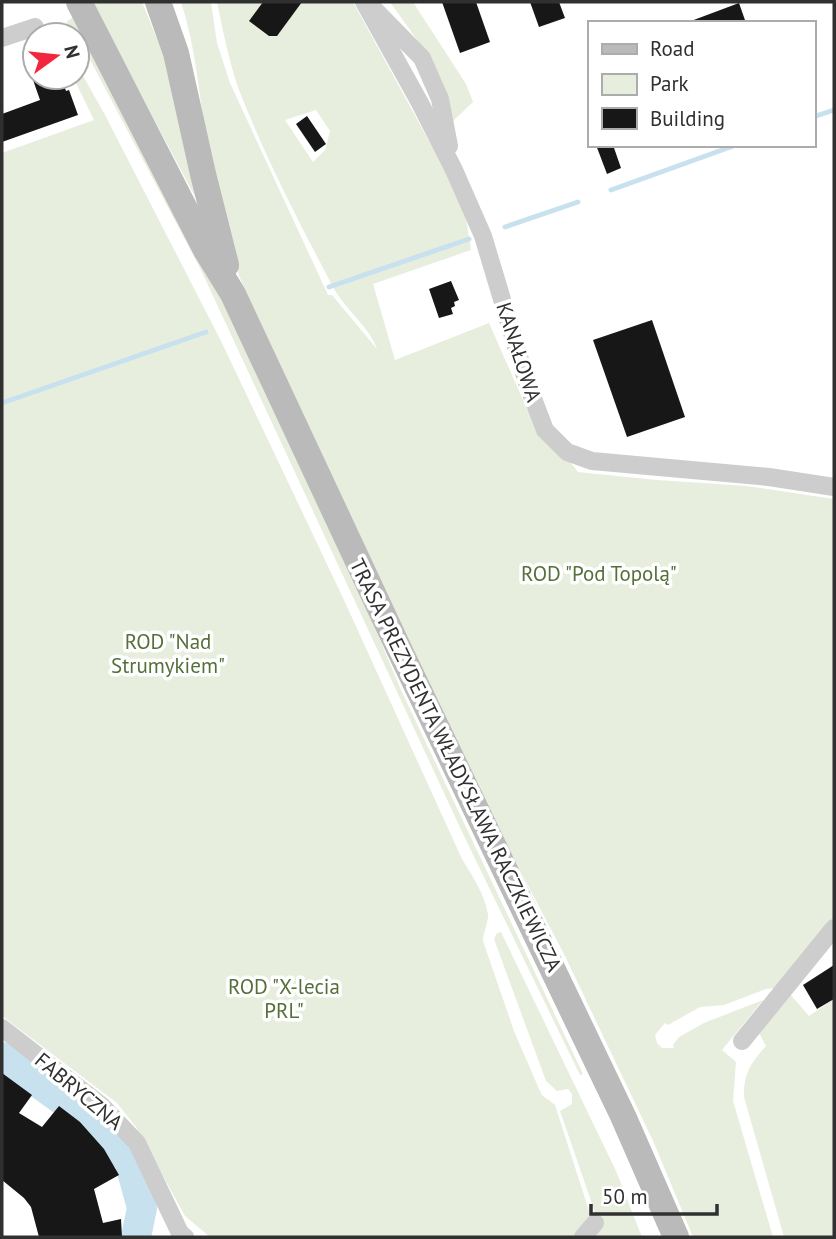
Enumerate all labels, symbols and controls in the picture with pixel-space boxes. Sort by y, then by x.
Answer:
north arrow [21,21,91,91]
legend [588,21,815,147]
text: Road [650,35,694,62]
text: N [59,42,86,61]
text: Park [650,70,689,97]
text: Building [650,105,725,132]
street label: KANAŁOWA [490,299,548,406]
street label: TRASA PREZYDENTA WŁADYSŁAWA RACZKIEWICZA [344,554,568,977]
park label: ROD "Pod Topolą" [521,560,677,587]
park label: ROD "Nad Strumykiem" [111,628,225,679]
park label: ROD "X-lecia PRL" [228,973,340,1024]
street label: FABRYCZNA [29,1046,129,1136]
scale bar [591,1172,717,1216]
text: 50 m [602,1183,648,1210]

